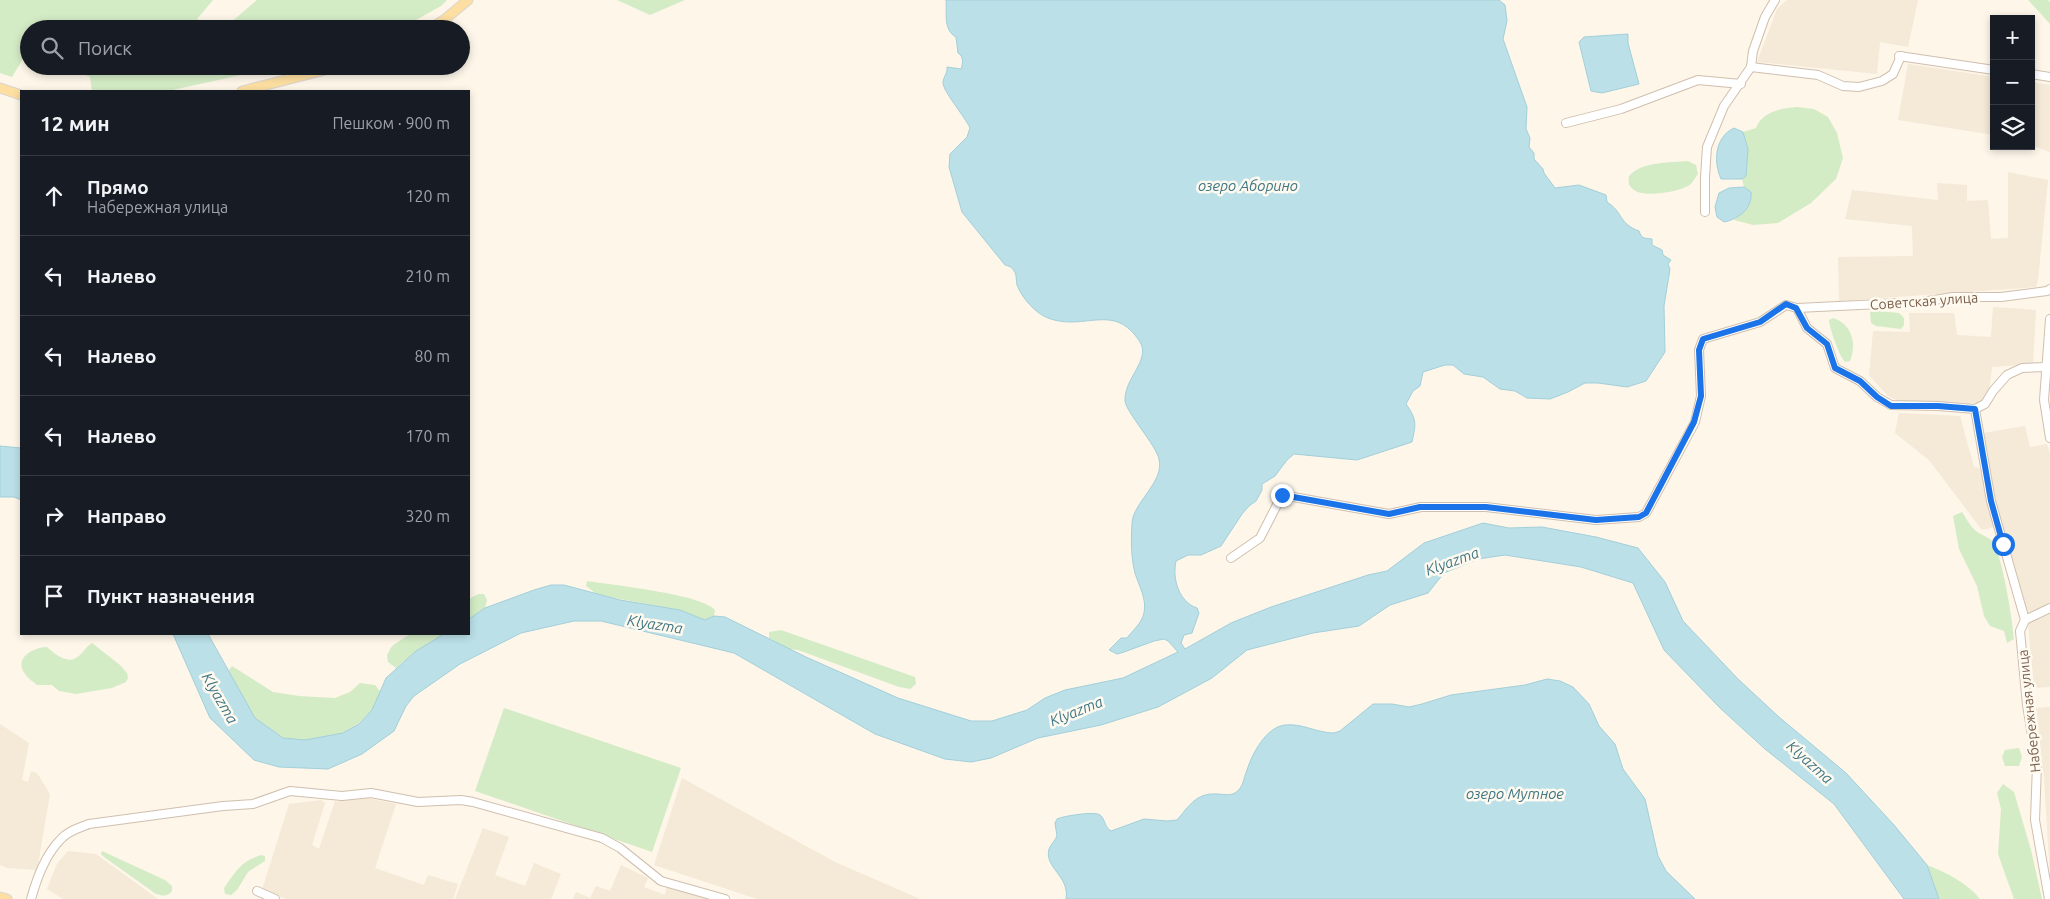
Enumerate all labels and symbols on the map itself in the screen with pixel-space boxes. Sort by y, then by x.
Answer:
water label: озеро Аборино [1198,177,1298,194]
street label: Советская улица [1869,289,1979,313]
route end [1271,484,1294,507]
route start [1992,533,2015,556]
water label: Klyazma [1423,543,1481,579]
water label: Klyazma [626,611,684,637]
street label: Набережная улица [2015,649,2043,773]
water label: Klyazma [199,670,241,726]
water label: Klyazma [1047,693,1105,729]
water label: Klyazma [1784,737,1836,787]
water label: озеро Мутное [1466,785,1564,802]

